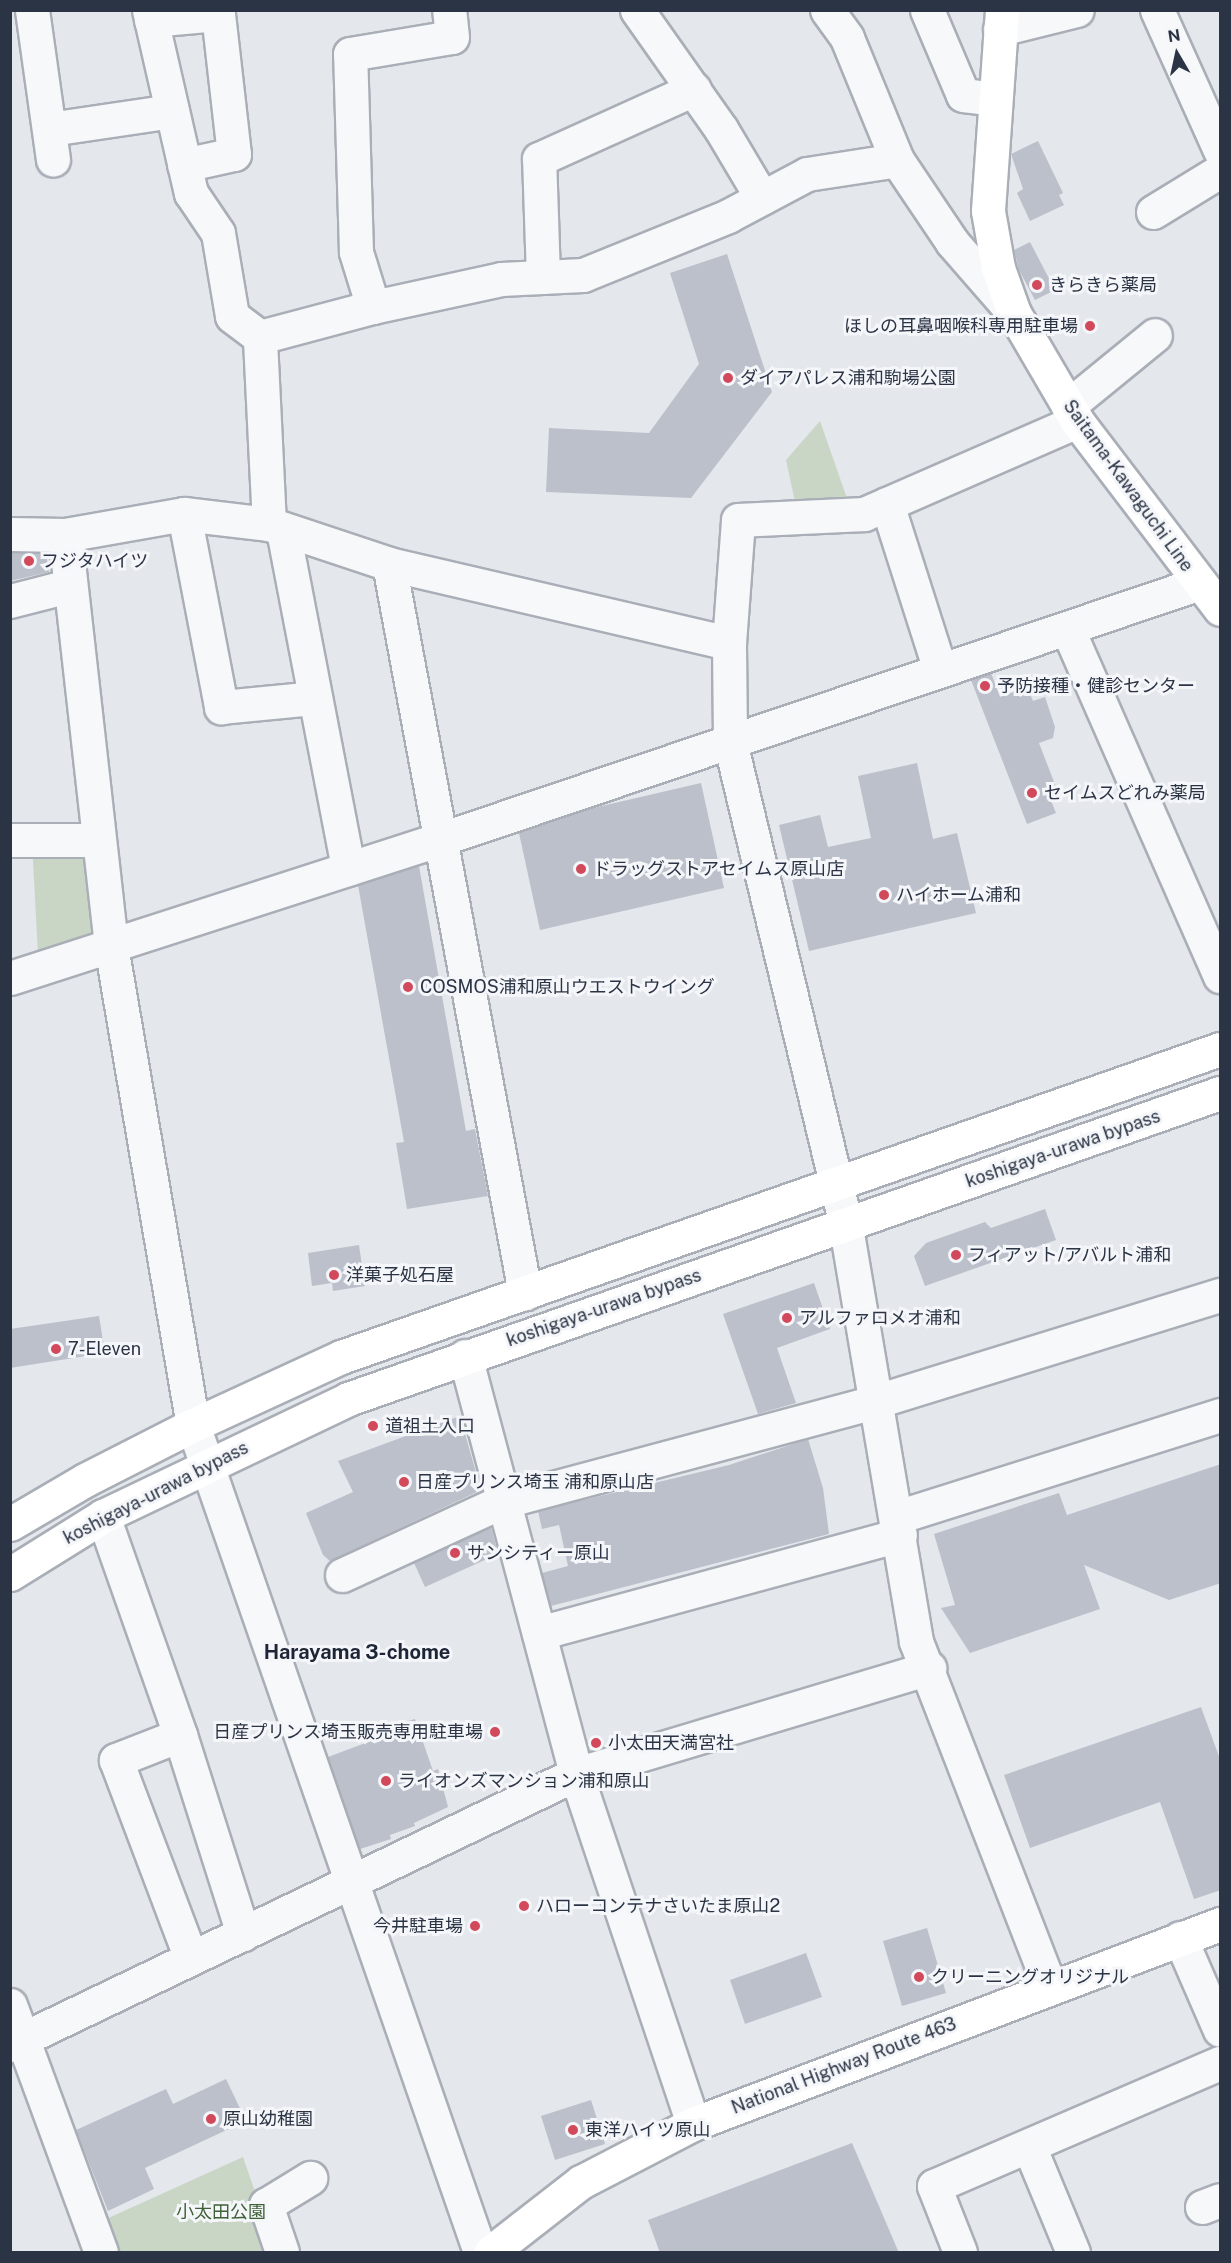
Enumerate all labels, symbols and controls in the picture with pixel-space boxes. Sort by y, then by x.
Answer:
north arrow [1147,24,1207,84]
text: N [1166,25,1182,46]
place label: きらきら薬局 [1049,274,1157,296]
marker: きらきら薬局 [1030,278,1044,292]
place label: ほしの耳鼻咽喉科専用駐車場 [844,315,1078,337]
marker: ほしの耳鼻咽喉科専用駐車場 [1083,319,1097,333]
place label: ダイアパレス浦和駒場公園 [740,367,956,389]
marker: ダイアパレス浦和駒場公園 [721,371,735,385]
street label: Saitama-Kawaguchi Line [1058,396,1198,576]
place label: フジタハイツ [41,550,149,572]
marker: フジタハイツ [22,554,36,568]
place label: 予防接種・健診センター [997,675,1195,697]
marker: 予防接種・健診センター [978,679,992,693]
place label: セイムスどれみ薬局 [1044,782,1206,804]
marker: セイムスどれみ薬局 [1025,786,1039,800]
place label: ドラッグストアセイムス原山店 [593,858,845,880]
marker: ドラッグストアセイムス原山店 [574,862,588,876]
place label: ハイホーム浦和 [896,884,1022,906]
marker: ハイホーム浦和 [877,888,891,902]
place label: COSMOS浦和原山ウエストウイング [420,976,715,998]
marker: COSMOS浦和原山ウエストウイング [401,980,415,994]
street label: koshigaya-urawa bypass [963,1106,1163,1192]
place label: フィアット/アバルト浦和 [968,1244,1172,1266]
marker: フィアット/アバルト浦和 [949,1248,963,1262]
place label: 洋菓子処石屋 [346,1264,454,1286]
street label: koshigaya-urawa bypass [504,1265,704,1351]
marker: 洋菓子処石屋 [327,1268,341,1282]
place label: アルファロメオ浦和 [799,1307,961,1329]
marker: アルファロメオ浦和 [780,1311,794,1325]
place label: 7-Eleven [68,1338,141,1360]
marker: 7-Eleven [49,1342,63,1356]
place label: 道祖土入口 [385,1415,475,1437]
marker: 道祖土入口 [366,1419,380,1433]
street label: koshigaya-urawa bypass [60,1437,252,1549]
place label: 日産プリンス埼玉 浦和原山店 [416,1471,654,1493]
marker: 日産プリンス埼玉 浦和原山店 [397,1475,411,1489]
place label: サンシティー原山 [467,1542,611,1564]
marker: サンシティー原山 [448,1546,462,1560]
district label: Harayama 3-chome [264,1640,450,1664]
place label: 日産プリンス埼玉販売専用駐車場 [213,1721,483,1743]
marker: 日産プリンス埼玉販売専用駐車場 [488,1725,502,1739]
place label: 小太田天満宮社 [608,1732,734,1754]
marker: 小太田天満宮社 [589,1736,603,1750]
place label: ライオンズマンション浦和原山 [398,1770,650,1792]
marker: ライオンズマンション浦和原山 [379,1774,393,1788]
place label: ハローコンテナさいたま原山2 [536,1895,781,1917]
marker: ハローコンテナさいたま原山2 [517,1899,531,1913]
place label: 今井駐車場 [373,1915,463,1937]
marker: 今井駐車場 [468,1919,482,1933]
place label: クリーニングオリジナル [931,1966,1129,1988]
marker: クリーニングオリジナル [912,1970,926,1984]
street label: National Highway Route 463 [728,2013,960,2119]
place label: 原山幼稚園 [223,2108,313,2130]
marker: 原山幼稚園 [204,2112,218,2126]
place label: 東洋ハイツ原山 [585,2119,711,2141]
marker: 東洋ハイツ原山 [566,2123,580,2137]
park label: 小太田公園 [176,2201,266,2223]

